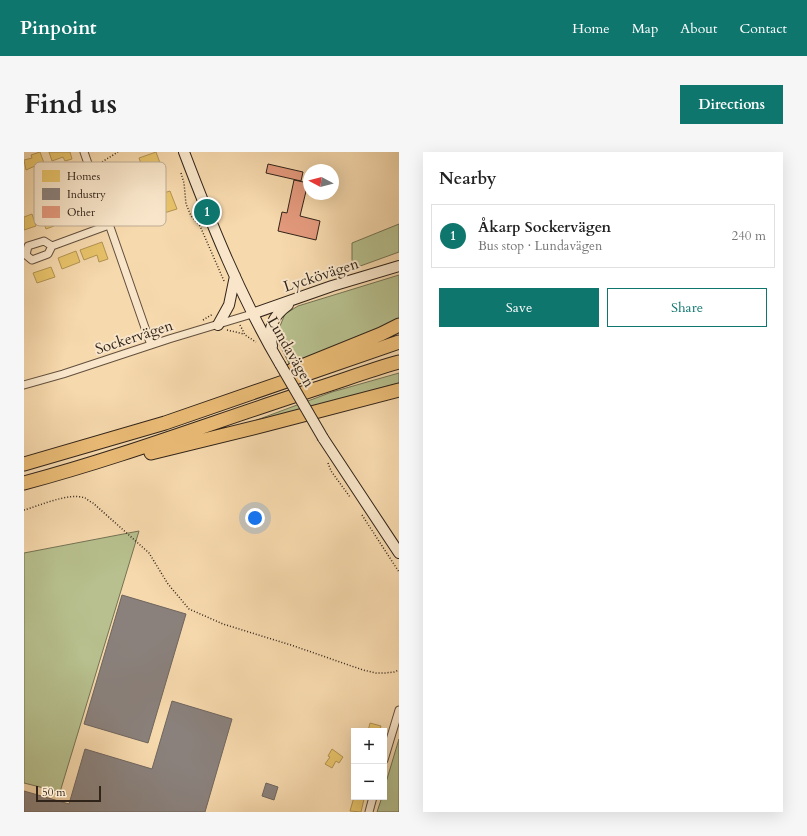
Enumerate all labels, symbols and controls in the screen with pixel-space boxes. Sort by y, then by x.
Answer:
text: Pinpoint [20,15,97,41]
text: Home [572,19,610,38]
text: Map [632,19,658,38]
text: About [680,19,717,38]
text: Contact [739,19,787,38]
text: Find us [24,85,117,123]
button: Directions [680,85,783,124]
legend [34,162,166,226]
north arrow [303,164,339,200]
text: Nearby [439,167,496,190]
text: Homes [67,169,100,184]
text: Industry [67,187,106,202]
pin: 1 [194,197,220,227]
text: Other [67,205,96,220]
text: Åkarp Sockervägen [478,217,611,237]
text: 1 [450,227,456,245]
text: 240 m [732,227,766,245]
text: Bus stop · Lundavägen [478,237,602,255]
street label: Lyckövägen [281,253,362,297]
button: Save [439,288,599,327]
button: Share [607,288,767,327]
street label: Lundavägen [263,313,319,391]
street label: Sockervägen [93,315,176,359]
your location [245,508,265,528]
map controls [351,728,387,800]
button: + [351,728,387,764]
button: − [351,764,387,800]
scale bar [36,784,101,803]
text: 50 m [42,785,66,800]

